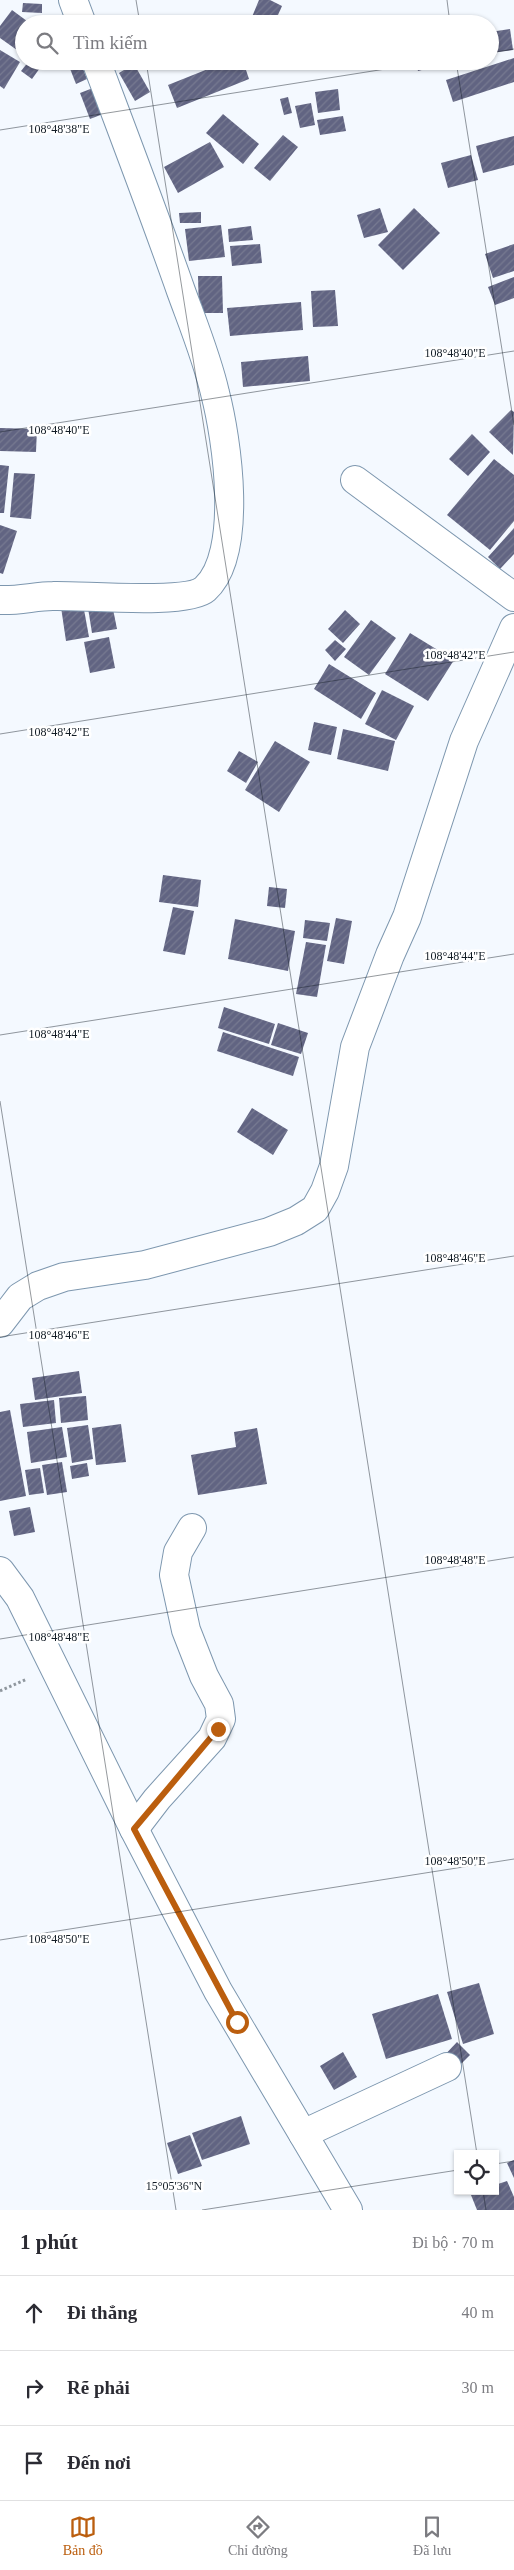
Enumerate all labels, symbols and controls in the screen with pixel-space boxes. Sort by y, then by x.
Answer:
search box [15,15,499,70]
icon: search [33,29,61,57]
text: Tìm kiếm [73,32,147,53]
text: 108°48'38"E [28,122,90,136]
text: 108°48'40"E [424,346,486,360]
text: 108°48'40"E [28,423,90,437]
text: 108°48'42"E [424,648,486,662]
text: 108°48'42"E [28,725,90,739]
text: 108°48'44"E [424,949,486,963]
text: 108°48'44"E [28,1027,90,1041]
text: 108°48'46"E [424,1251,486,1265]
text: 108°48'46"E [28,1328,90,1342]
text: 108°48'48"E [424,1553,486,1567]
text: 108°48'48"E [28,1630,90,1644]
route end [207,1718,230,1741]
text: 108°48'50"E [424,1854,486,1868]
text: 108°48'50"E [28,1932,90,1946]
route start [226,2011,249,2034]
map controls [454,2150,499,2195]
button: locate [454,2150,499,2195]
text: 15°05'36"N [146,2179,203,2193]
text: 1 phút [20,2230,78,2254]
text: Đi bộ · 70 m [412,2234,494,2251]
icon: ahead [20,2299,48,2327]
text: Đi thẳng [67,2302,137,2323]
text: 40 m [462,2304,494,2321]
icon: right [20,2374,48,2402]
text: Rẽ phải [67,2377,130,2398]
text: 30 m [462,2379,494,2396]
icon: arrive [20,2449,48,2477]
text: Đến nơi [67,2452,131,2473]
tab: Bản đồ [63,2513,103,2559]
tab: Chỉ đường [228,2513,288,2559]
tab: Đã lưu [413,2513,451,2559]

